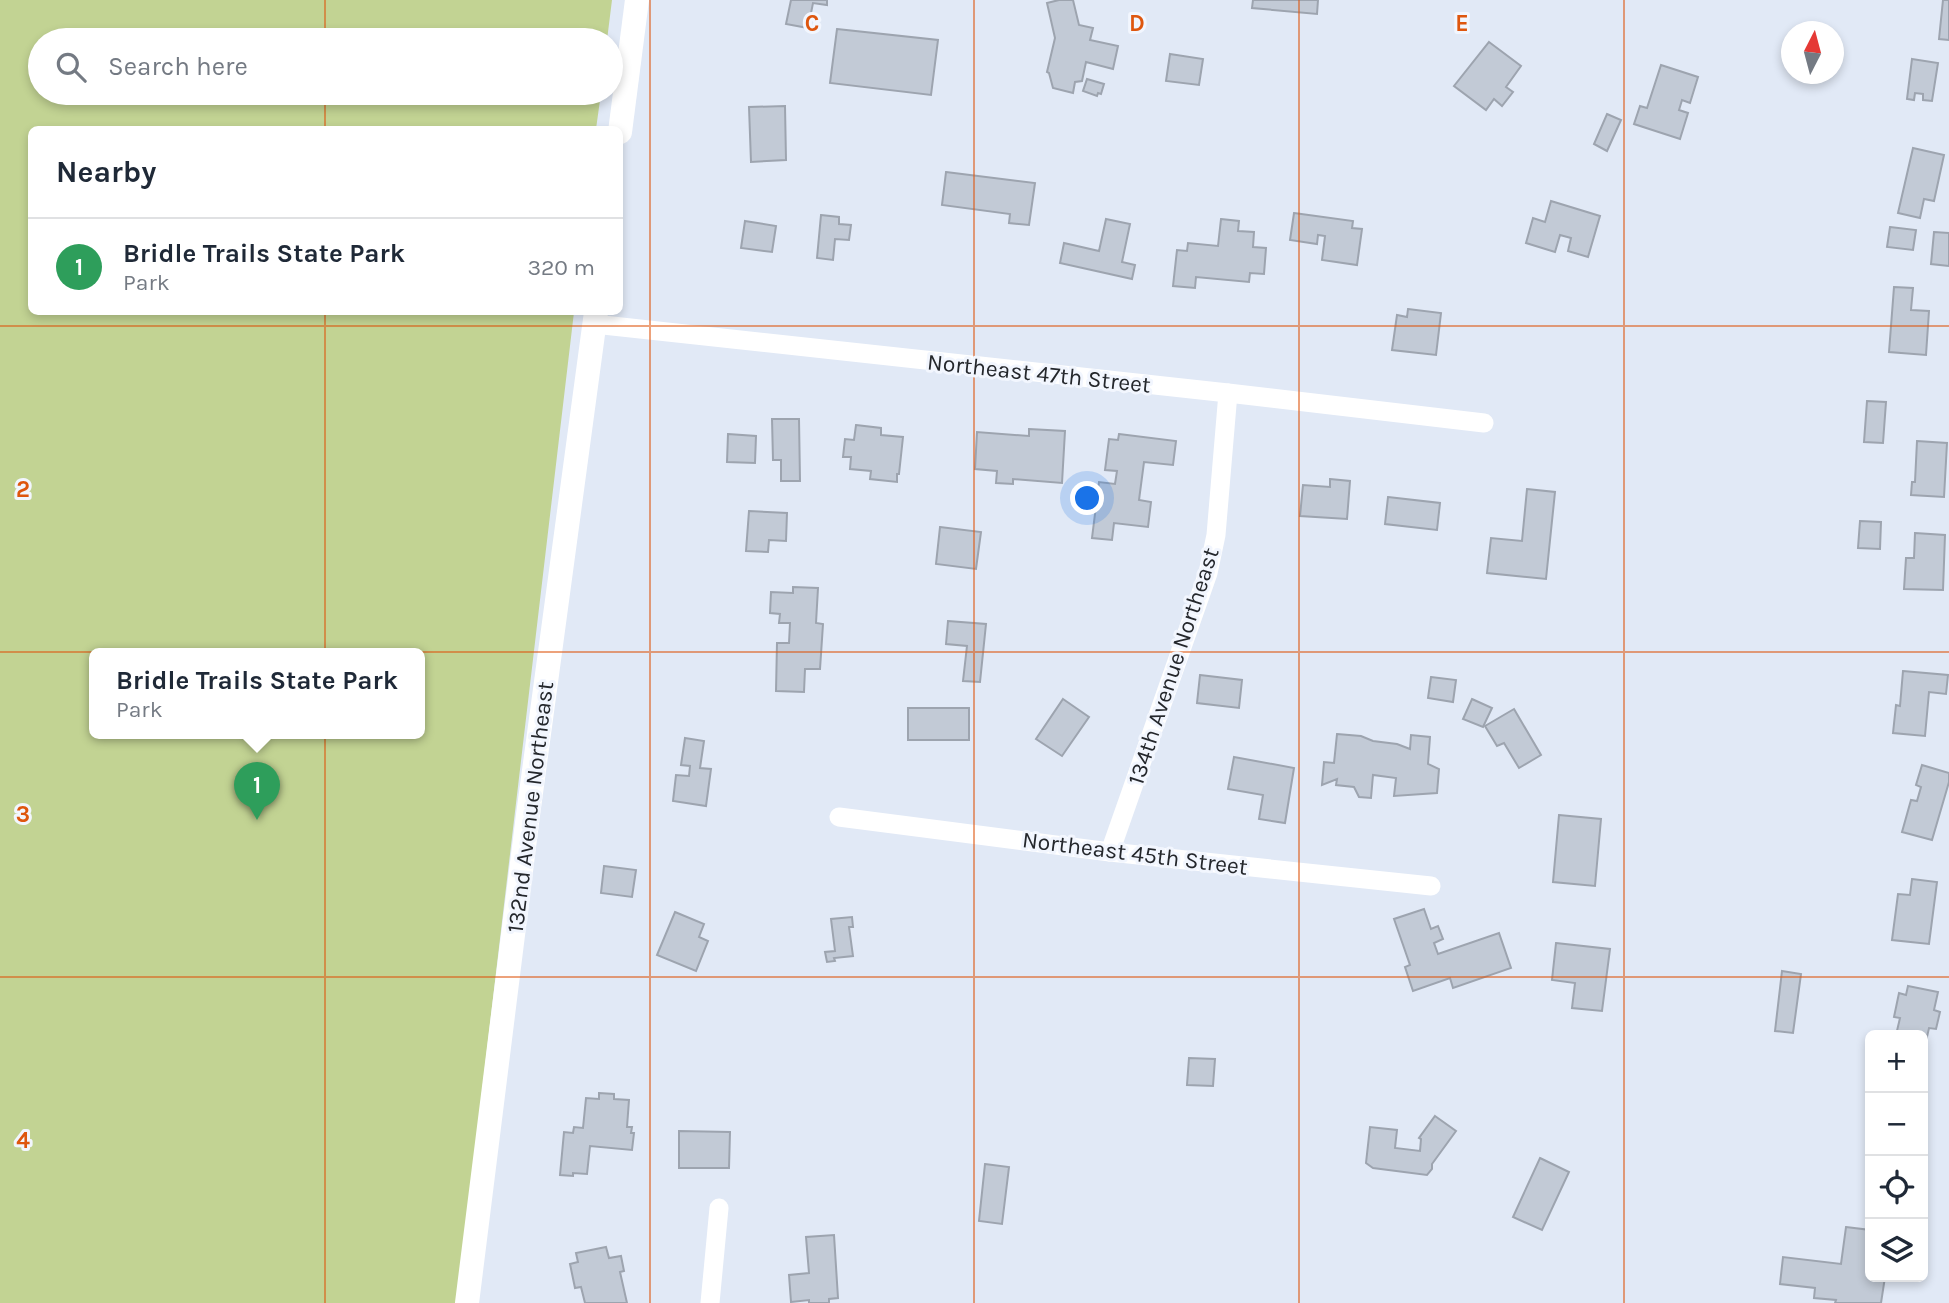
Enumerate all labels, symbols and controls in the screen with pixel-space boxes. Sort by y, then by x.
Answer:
text: C [805,10,819,37]
text: D [1129,10,1145,37]
text: E [1455,10,1469,37]
north arrow [1781,21,1844,84]
search box [28,28,623,105]
icon: search [52,48,90,86]
text: Search here [108,51,248,82]
text: Nearby [56,154,156,190]
text: Bridle Trails State Park [123,238,405,269]
text: 1 [75,254,83,281]
text: 320 m [527,254,595,281]
text: Park [123,269,170,296]
street label: Northeast 47th Street [926,348,1152,399]
text: 2 [16,476,30,503]
your location [1070,481,1104,515]
street label: 134th Avenue Northeast [1122,544,1225,788]
popup [89,648,425,739]
text: Bridle Trails State Park [116,665,398,696]
street label: 132nd Avenue Northeast [502,680,559,934]
text: Park [116,696,163,723]
pin: 1 [234,762,280,820]
text: 3 [16,801,30,828]
street label: Northeast 45th Street [1021,826,1249,881]
map controls [1865,1030,1928,1282]
button: + [1865,1030,1928,1093]
button: − [1865,1093,1928,1156]
text: 4 [16,1127,30,1154]
button: locate [1865,1156,1928,1219]
button: layers [1865,1219,1928,1282]

